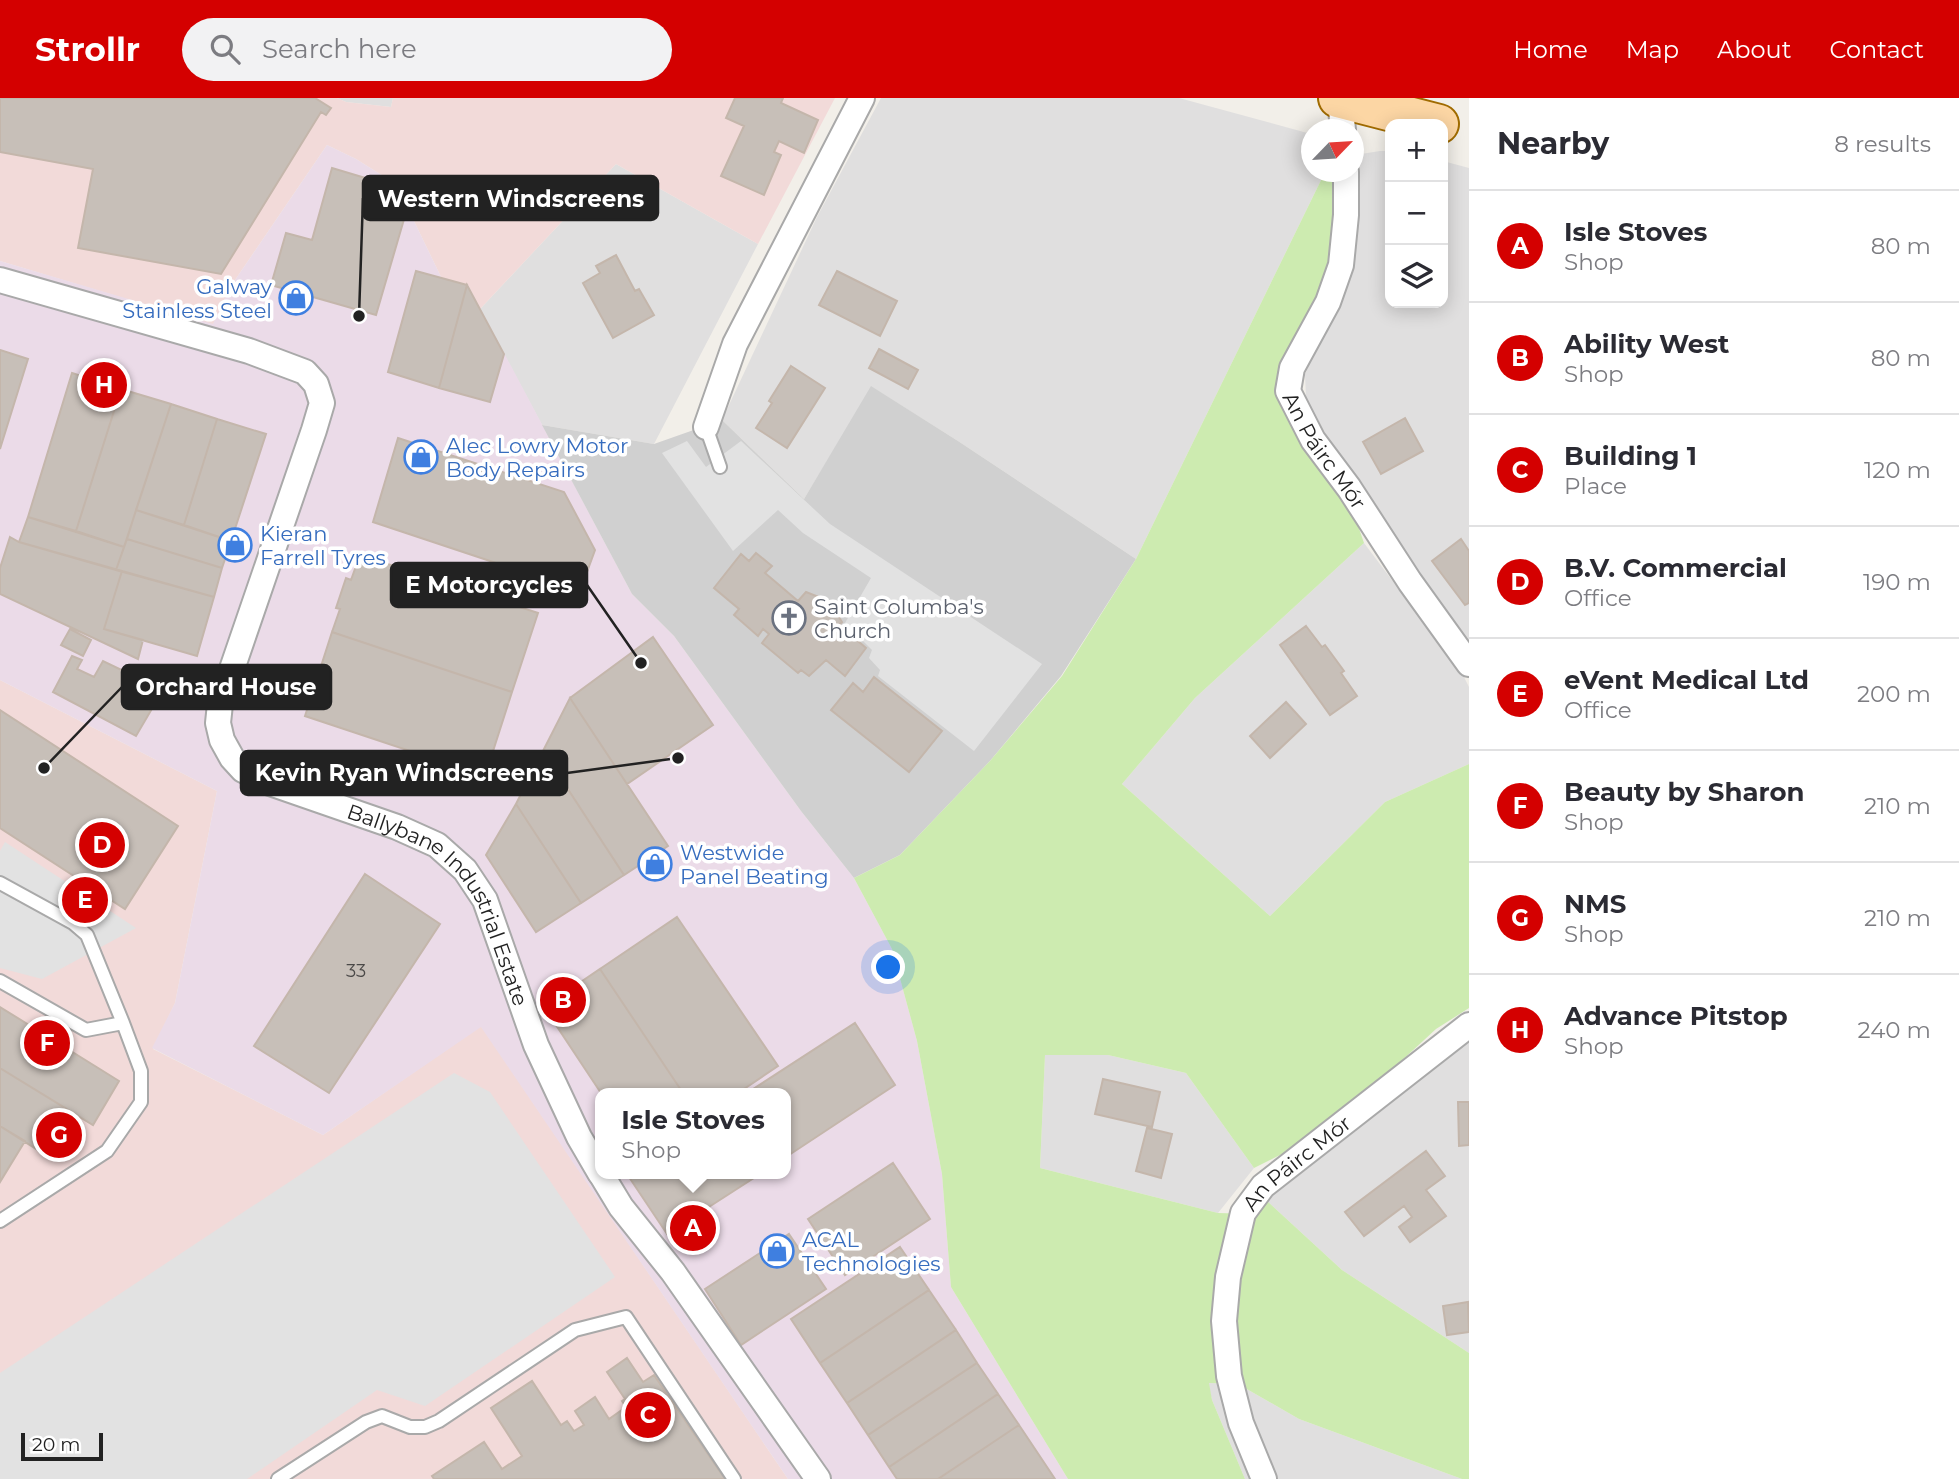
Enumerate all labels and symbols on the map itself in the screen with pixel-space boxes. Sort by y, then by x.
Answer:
north arrow [1301,119,1364,182]
callout: Western Windscreens [363,176,658,220]
text: Western Windscreens [378,185,644,213]
place label: Galway Stainless Steel [122,274,273,323]
shop icon: Galway Stainless Steel [277,279,315,317]
pin: H [81,359,127,411]
street label: An Páirc Mór [1278,388,1372,514]
place label: Alec Lowry Motor Body Repairs [446,433,628,482]
shop icon: Alec Lowry Motor Body Repairs [402,438,440,476]
place label: Kieran Farrell Tyres [260,521,386,570]
shop icon: Kieran Farrell Tyres [216,526,254,564]
callout: E Motorcycles [391,563,587,607]
text: E Motorcycles [405,571,573,599]
place label: Saint Columba's Church [814,594,984,643]
church icon: Saint Columba's Church [770,599,808,637]
callout: Orchard House [122,665,331,709]
text: Orchard House [135,673,317,701]
callout: Kevin Ryan Windscreens [241,751,567,795]
text: Kevin Ryan Windscreens [255,759,553,787]
street label: Ballybane Industrial Estate [344,798,534,1009]
pin: D [79,819,125,871]
place label: Westwide Panel Beating [680,840,829,889]
shop icon: Westwide Panel Beating [636,845,674,883]
pin: E [62,874,108,926]
your location [871,950,905,984]
house number: 33 [346,960,366,982]
pin: B [540,974,586,1026]
pin: F [24,1017,70,1069]
pin: G [36,1109,82,1161]
street label: An Páirc Mór [1237,1110,1355,1215]
pin: A [670,1202,716,1254]
place label: ACAL Technologies [802,1227,941,1276]
shop icon: ACAL Technologies [758,1232,796,1270]
pin: C [625,1389,671,1441]
scale bar [21,1430,103,1462]

